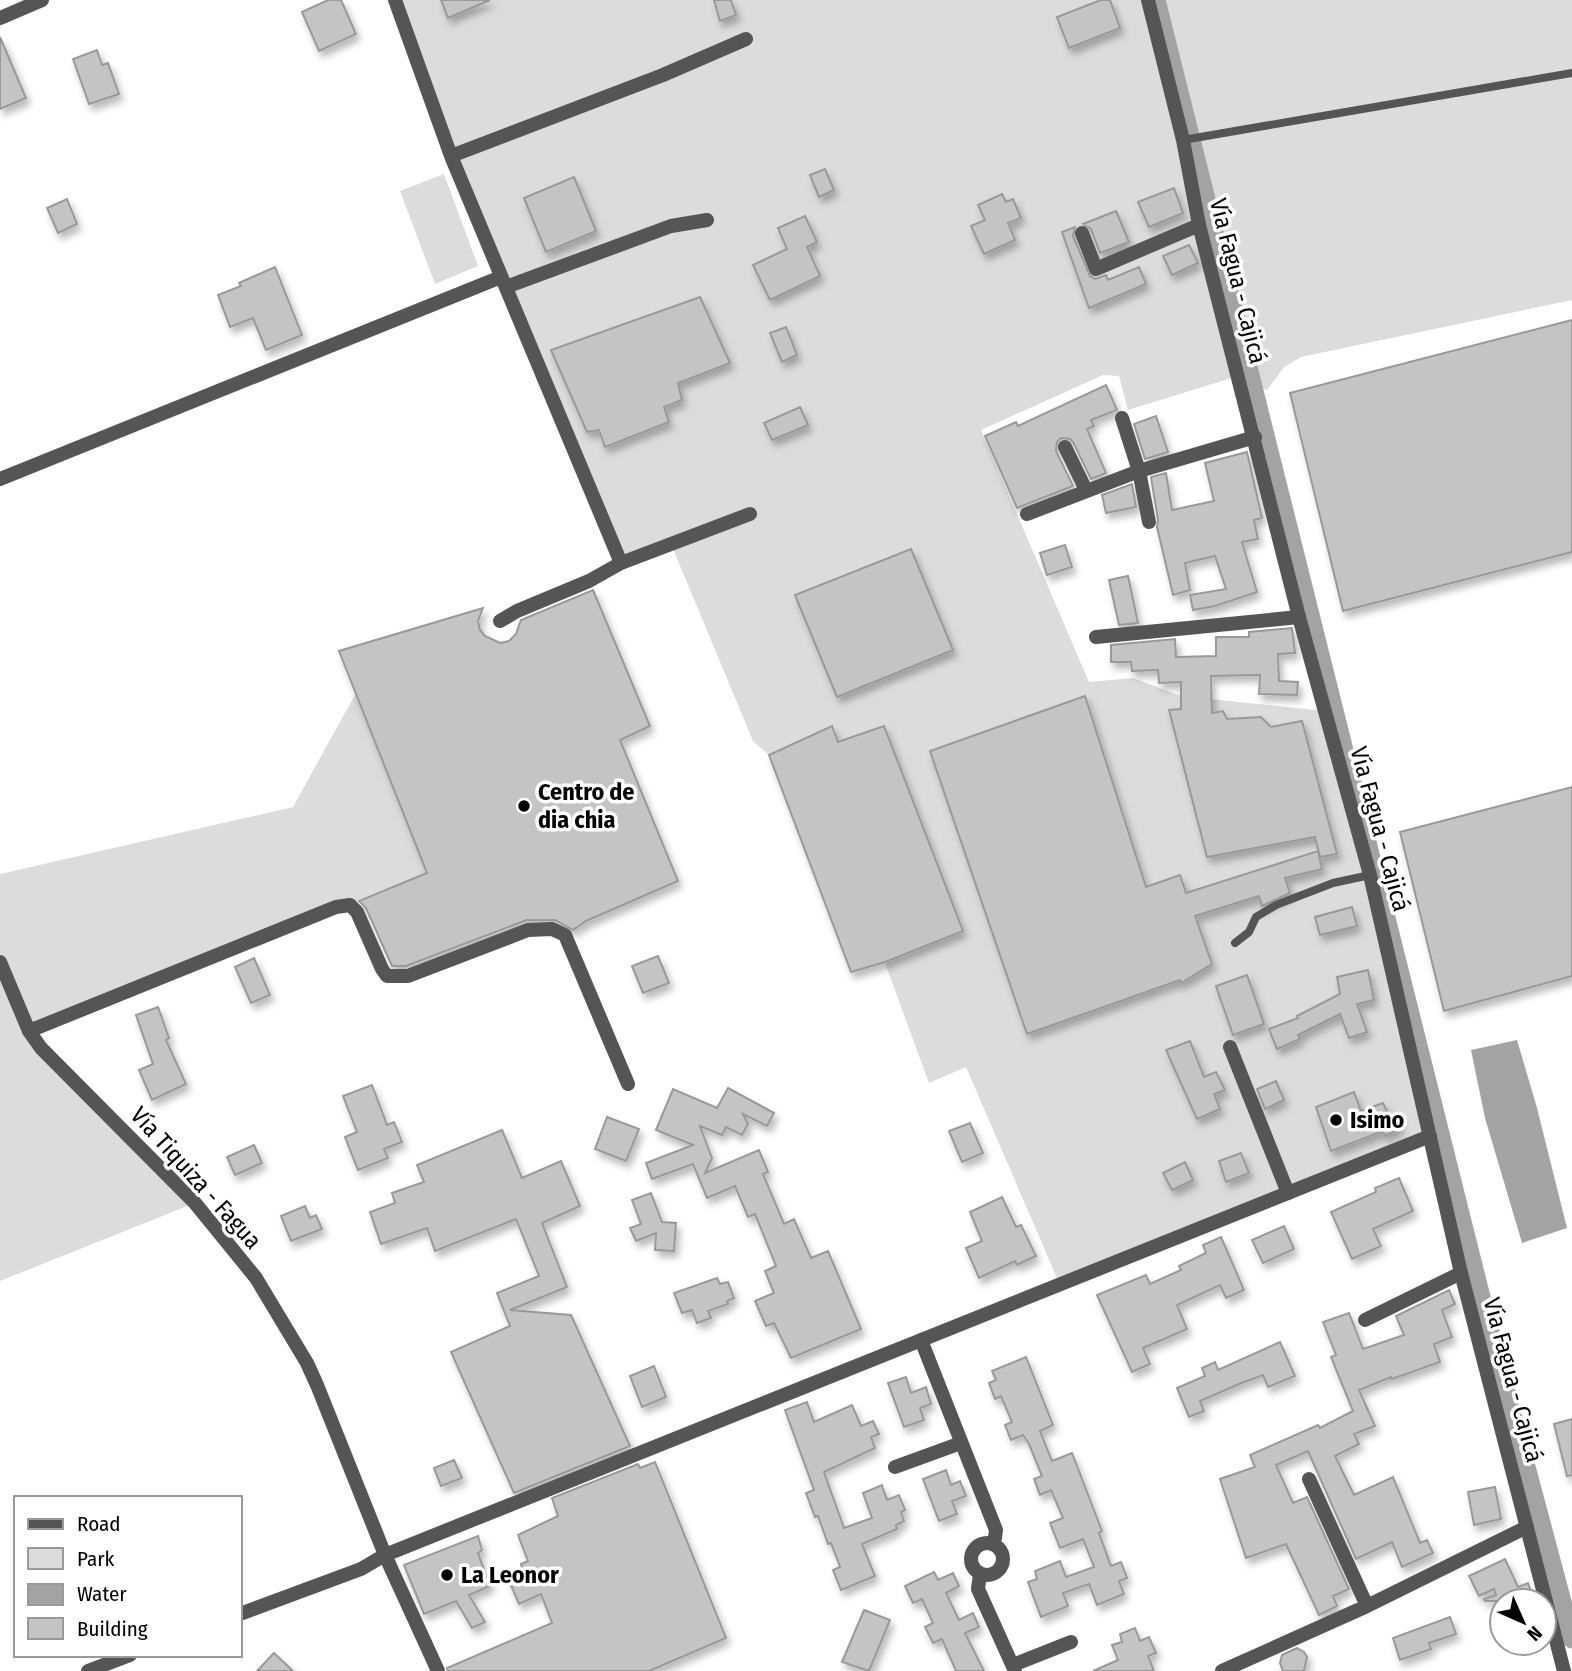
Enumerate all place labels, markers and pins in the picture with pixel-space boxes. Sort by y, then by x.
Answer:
place label: Centro de dia chia [538,778,634,834]
marker: Centro de dia chia [516,798,532,814]
place label: Isimo [1350,1106,1404,1134]
marker: Isimo [1328,1112,1344,1128]
place label: La Leonor [461,1561,559,1589]
marker: La Leonor [439,1567,455,1583]

